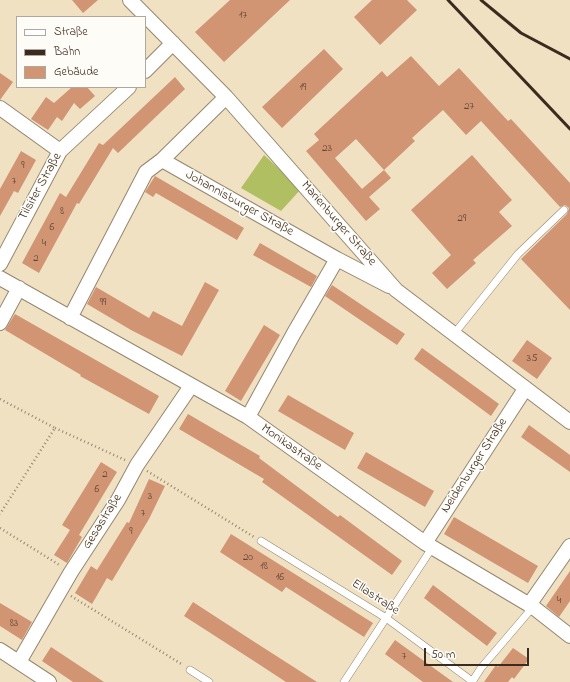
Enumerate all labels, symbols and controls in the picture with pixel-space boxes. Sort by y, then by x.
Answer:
house number: 17 [239,9,247,23]
legend [16,16,146,88]
text: Straße [54,23,88,41]
text: Bahn [54,43,80,61]
text: Gebäude [54,63,98,81]
house number: 19 [300,81,306,95]
house number: 27 [464,100,474,114]
house number: 23 [322,142,332,156]
street label: Tilsiter Straße [16,151,66,223]
house number: 9 [21,159,25,173]
street label: Johannisburger Straße [182,168,296,240]
house number: 7 [12,175,16,189]
street label: Marienburger Straße [297,178,379,270]
house number: 8 [60,205,64,219]
house number: 29 [458,212,466,226]
house number: 6 [50,221,54,235]
house number: 4 [42,237,46,251]
house number: 2 [33,252,39,266]
house number: 99 [100,296,106,310]
house number: 35 [527,352,537,366]
street label: Neidenburger Straße [438,416,512,516]
street label: Monikastraße [258,421,324,475]
house number: 2 [102,468,108,482]
house number: 6 [95,483,99,497]
house number: 3 [148,490,152,504]
street label: Gesastraße [80,491,126,553]
house number: 7 [141,507,145,521]
house number: 9 [129,525,133,539]
house number: 20 [243,551,253,565]
house number: 18 [260,560,268,574]
house number: 16 [276,571,284,585]
street label: Ellastraße [348,577,402,619]
house number: 4 [557,594,561,608]
house number: 83 [10,617,18,631]
scale bar [426,640,531,666]
text: 50 m [431,646,455,664]
house number: 7 [402,650,406,664]

